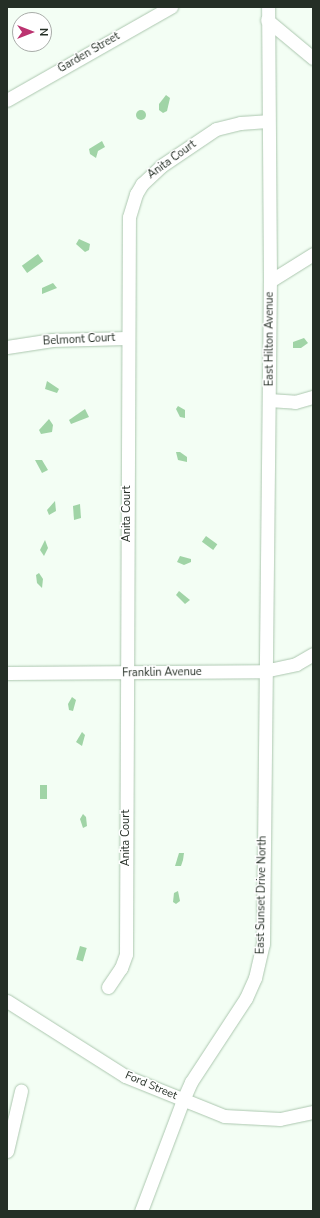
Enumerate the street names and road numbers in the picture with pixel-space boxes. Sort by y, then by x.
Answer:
street label: Garden Street [56,30,122,76]
street label: Anita Court [145,138,199,182]
street label: East Hilton Avenue [263,292,277,386]
street label: Belmont Court [43,332,115,348]
street label: Anita Court [120,486,134,542]
street label: Franklin Avenue [122,666,202,680]
street label: Anita Court [119,810,133,866]
street label: East Sunset Drive North [254,836,270,954]
street label: Ford Street [123,1069,179,1103]

